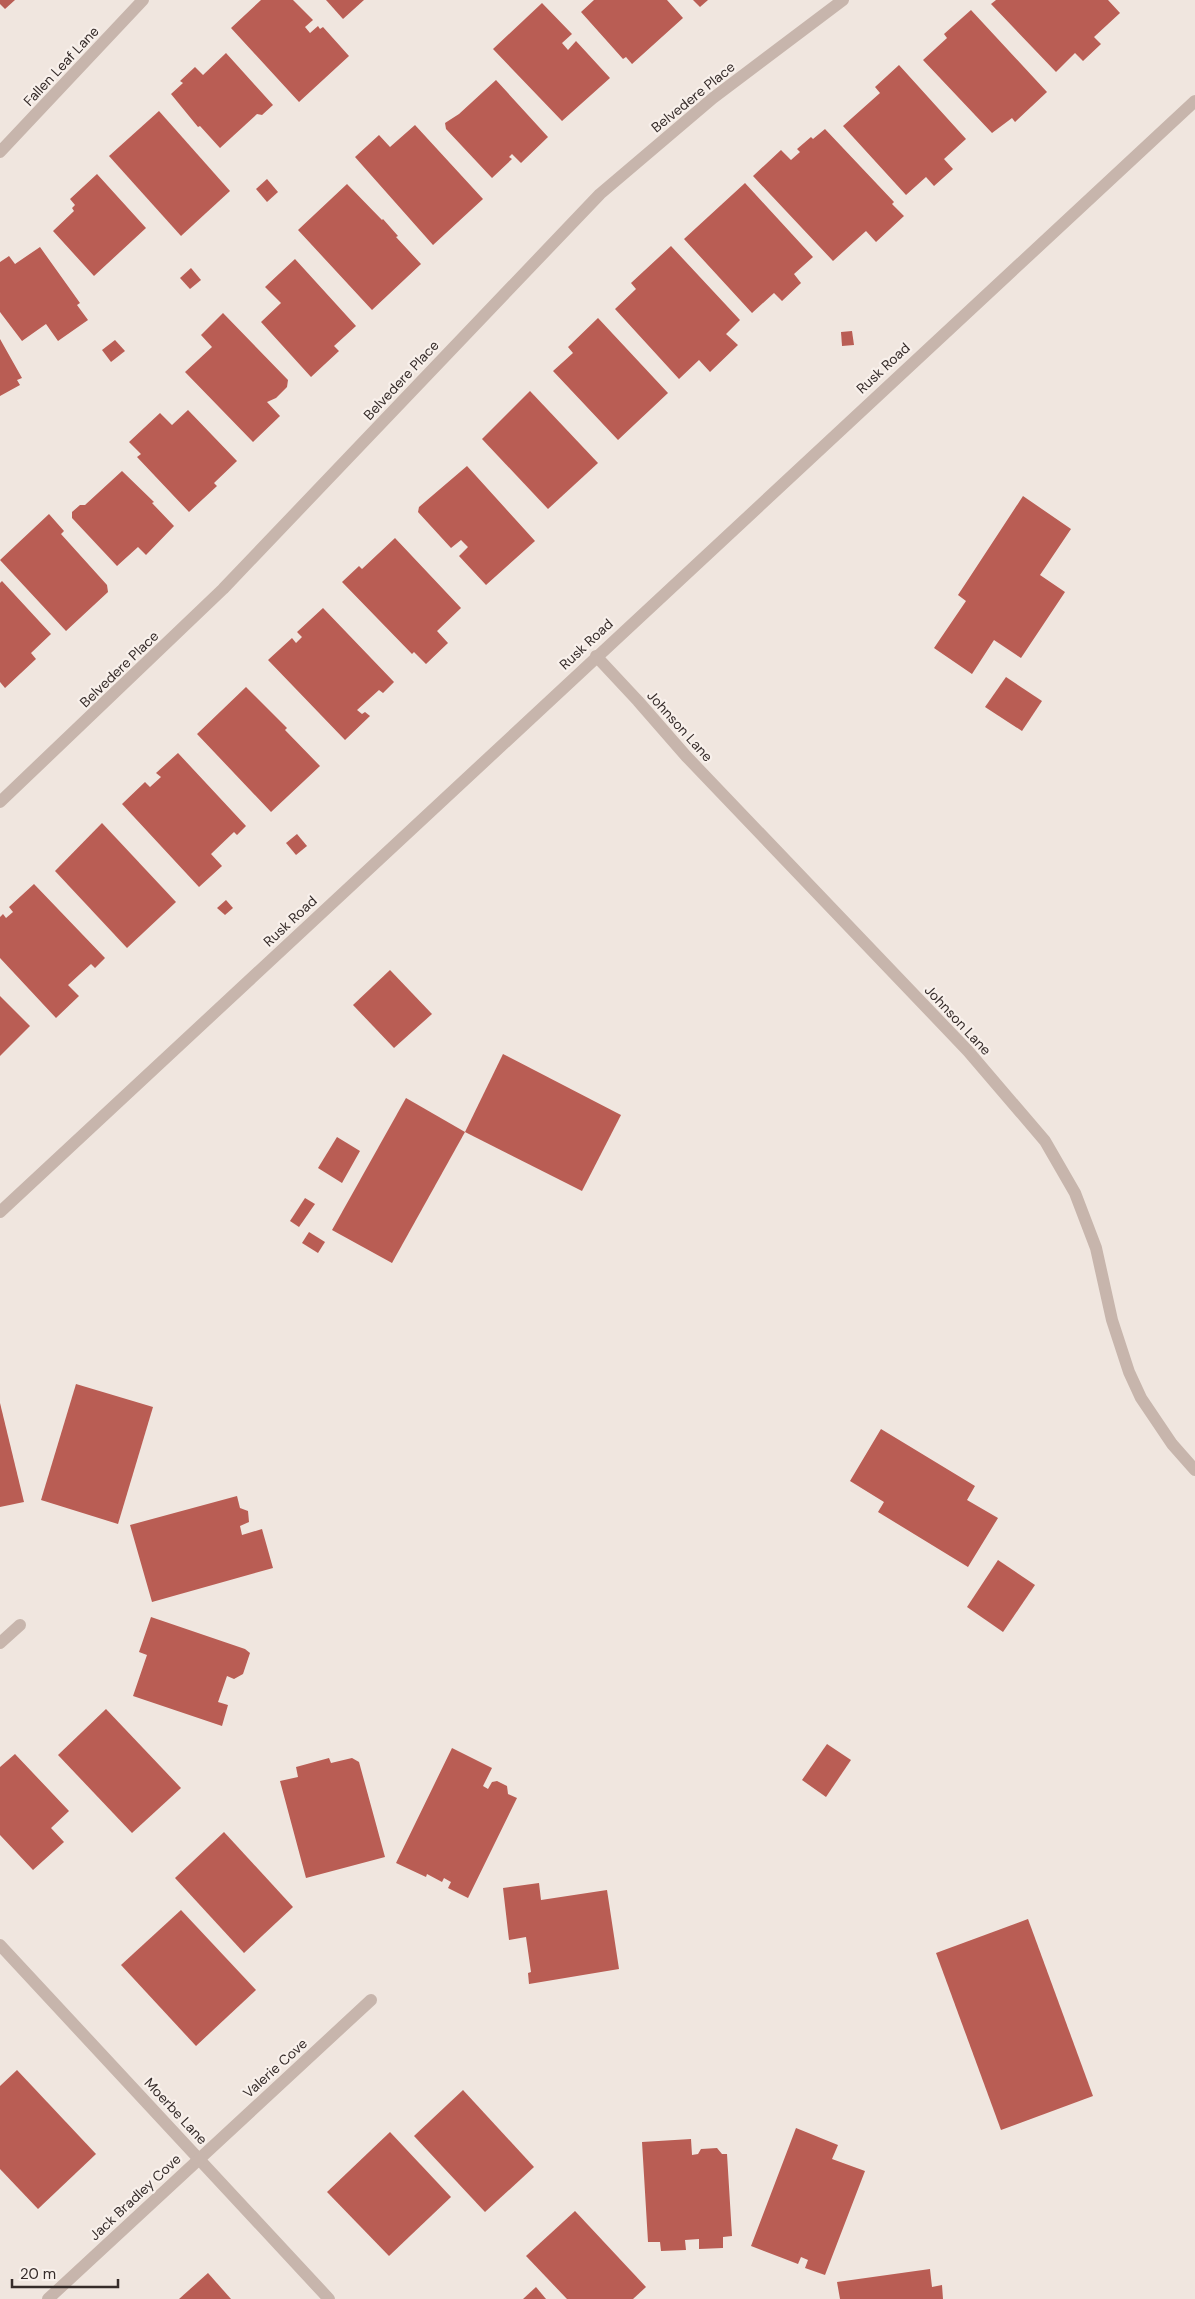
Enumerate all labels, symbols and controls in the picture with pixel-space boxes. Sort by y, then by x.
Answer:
street label: Fallen Leaf Lane [19,22,103,110]
street label: Belvedere Place [647,58,739,136]
street label: Belvedere Place [359,336,443,424]
street label: Rusk Road [852,339,914,397]
street label: Rusk Road [555,615,617,673]
street label: Belvedere Place [76,627,162,711]
street label: Johnson Lane [643,687,717,765]
street label: Rusk Road [259,892,321,950]
street label: Johnson Lane [921,981,995,1059]
street label: Valerie Cove [239,2034,311,2102]
street label: Moerbe Lane [141,2074,211,2148]
street label: Jack Bradley Cove [85,2150,185,2244]
scale bar [12,2256,119,2288]
text: 20 m [20,2264,56,2284]

